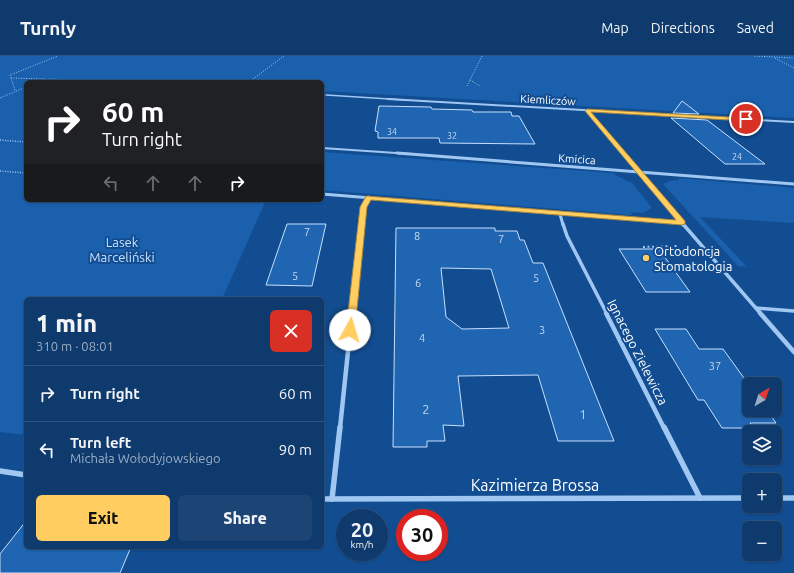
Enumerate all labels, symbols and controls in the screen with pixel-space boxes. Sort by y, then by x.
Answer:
text: Turnly [20,17,76,39]
text: Map [601,20,629,36]
text: Directions [651,20,715,36]
text: Saved [737,20,774,36]
street label: Kiemliczów [520,93,577,107]
icon: right [36,96,88,148]
text: 60 m [102,96,164,127]
pin [729,102,763,136]
icon: arrive [735,108,757,130]
house number: 34 [387,127,397,137]
text: Turn right [102,129,182,149]
house number: 32 [447,131,457,141]
street label: Kmicica [558,152,596,166]
house number: 24 [732,152,742,162]
icon: left [100,172,122,194]
icon: ahead [142,172,164,194]
icon: ahead [184,172,206,194]
icon: right [226,172,248,194]
house number: 7 [304,226,310,238]
house number: 8 [414,230,420,242]
house number: 7 [498,233,504,245]
park label: Lasek Marceliński [89,235,155,264]
place label: Ortodoncja Stomatologia [654,244,732,273]
marker: Ortodoncja Stomatologia [641,253,651,263]
house number: 5 [292,270,298,282]
house number: 5 [533,272,539,284]
house number: 6 [415,277,421,289]
street label: Ignacego Zielewicza [605,297,671,407]
position arrow [329,309,371,351]
text: 1 min [36,310,97,337]
button: close [270,310,312,352]
house number: 3 [539,324,545,336]
house number: 4 [419,332,425,344]
text: 310 m · 08:01 [36,339,114,353]
house number: 37 [709,360,721,372]
north arrow [742,377,782,417]
map controls [742,377,782,561]
icon: right [36,383,58,405]
text: Turn right [70,385,140,402]
text: 60 m [279,385,312,402]
house number: 2 [422,402,430,416]
house number: 1 [579,407,587,421]
button: layers [742,425,782,465]
text: Turn left [70,434,131,451]
icon: left [36,439,58,461]
text: 90 m [279,441,312,458]
text: Michała Wołodyjowskiego [70,451,221,465]
button: + [742,473,782,513]
street label: Kazimierza Brossa [471,476,599,494]
button: Exit [36,495,170,541]
button: Share [178,495,312,541]
speed limit sign: 30 [396,509,448,561]
text: 20 [351,518,373,541]
button: − [742,521,782,561]
text: km/h [350,539,374,550]

